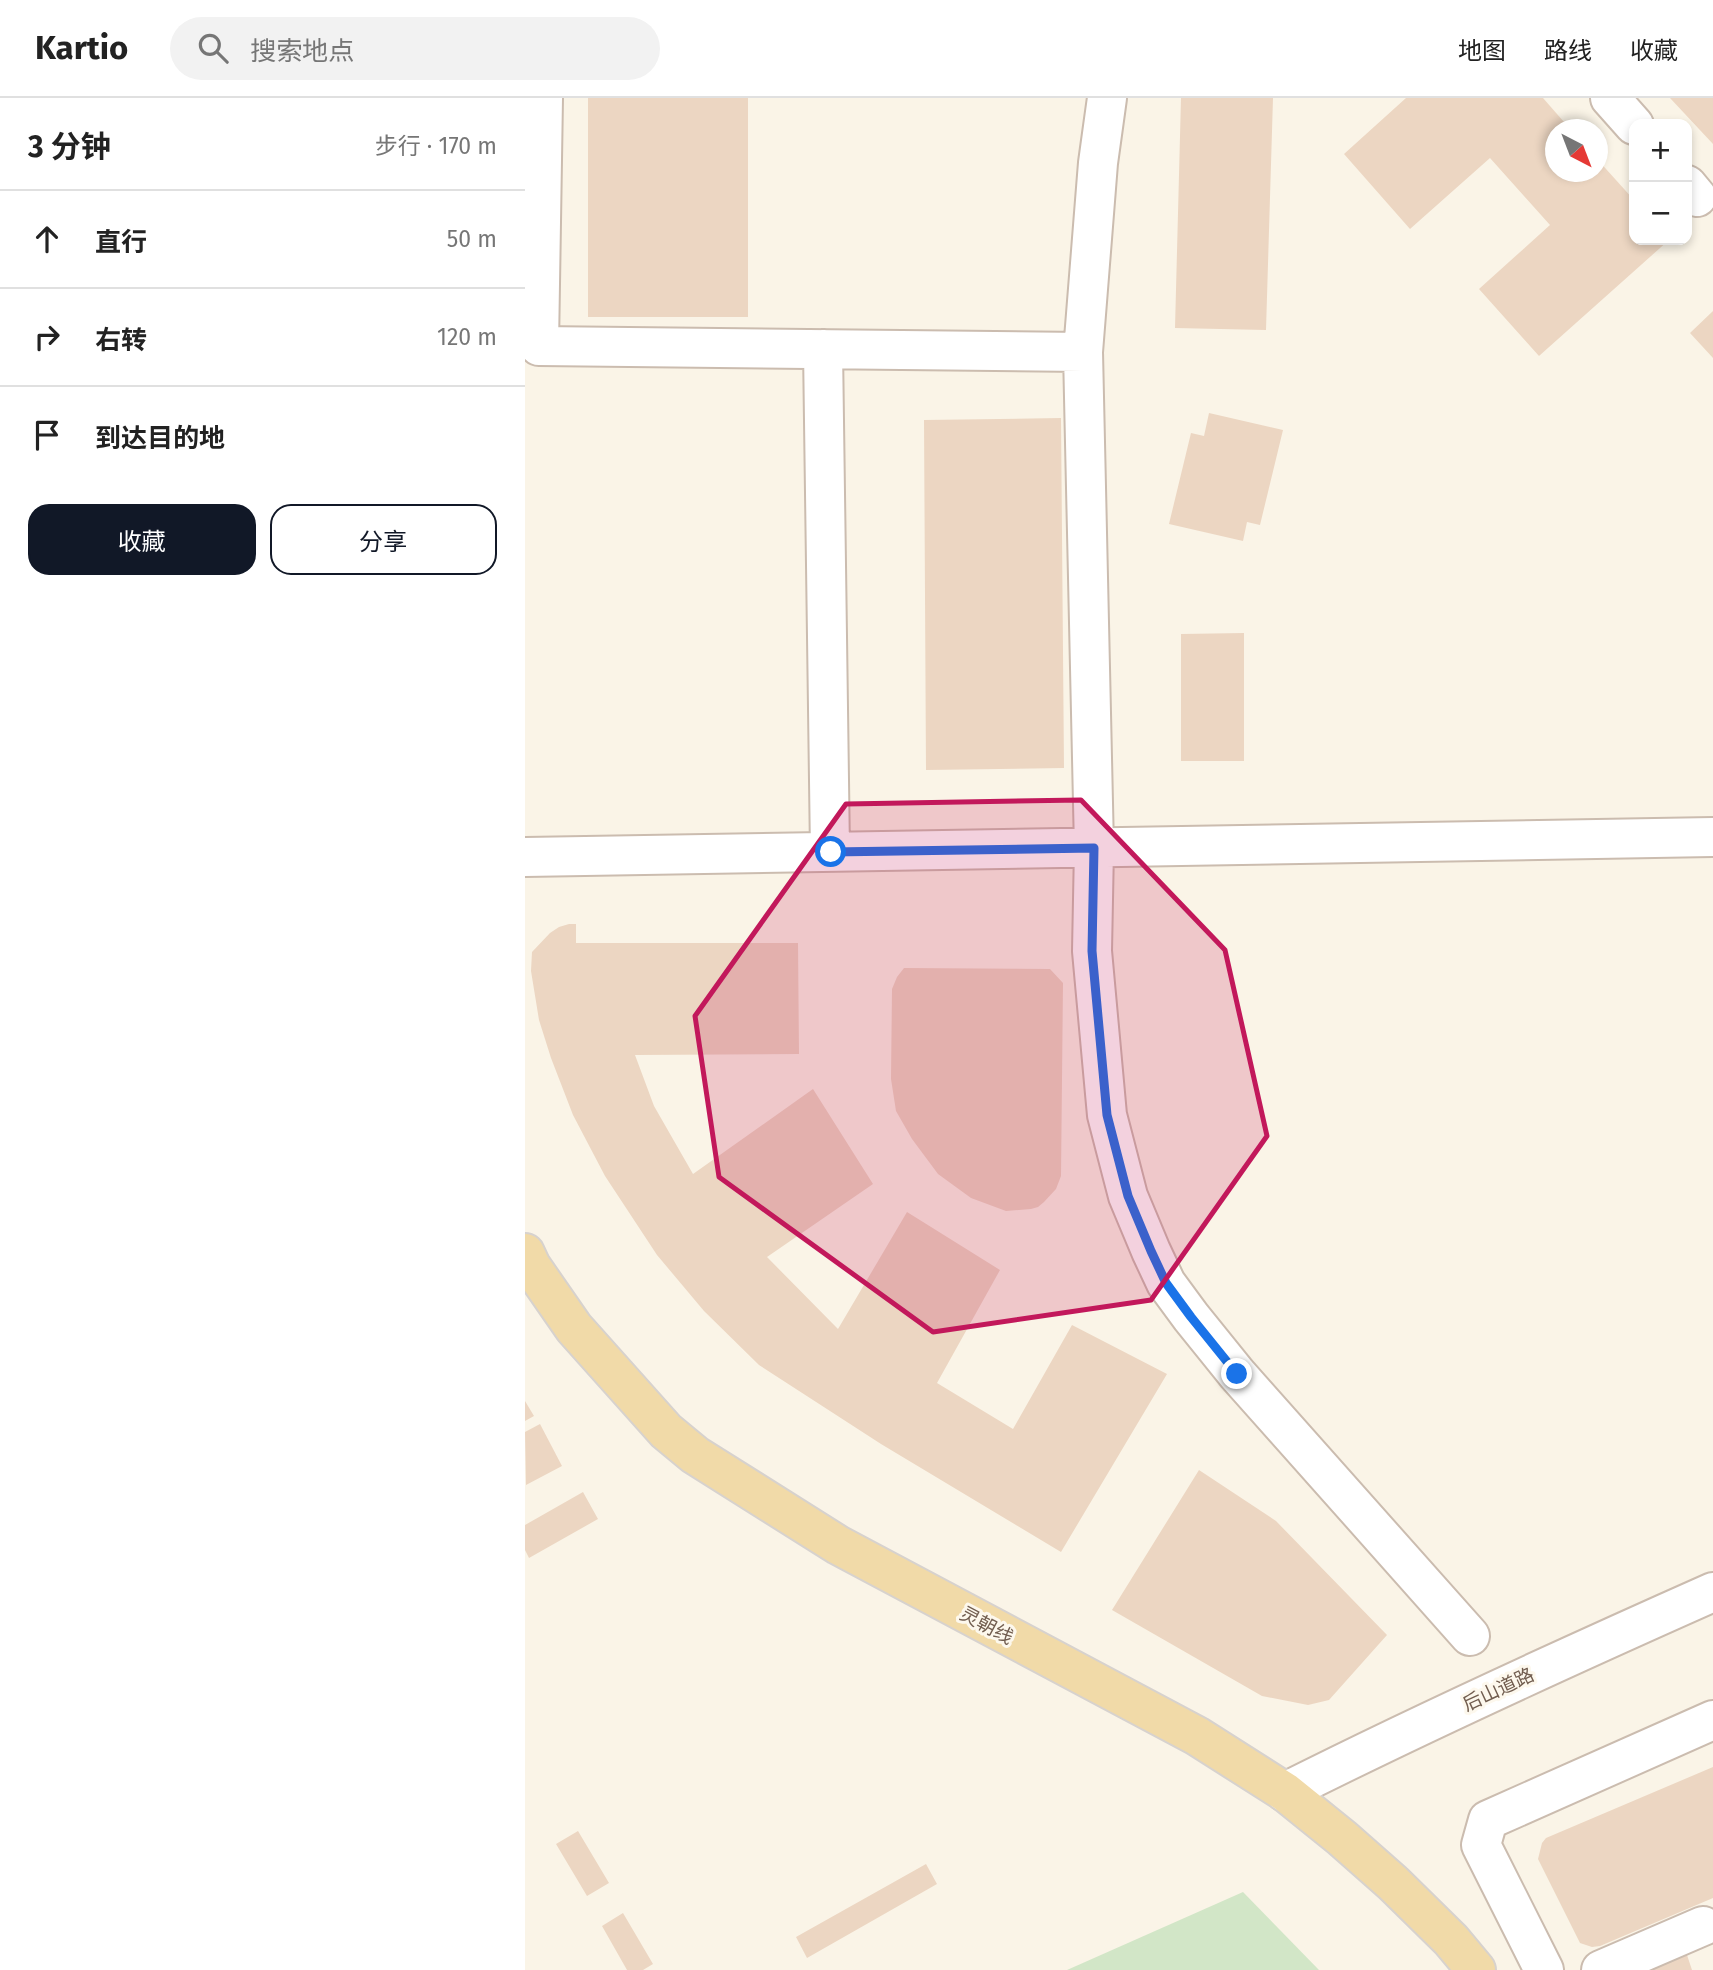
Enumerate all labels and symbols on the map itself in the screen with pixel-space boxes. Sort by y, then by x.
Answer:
north arrow [1545,119,1608,182]
route start [815,836,846,867]
route end [1221,1358,1252,1389]
street label: 灵朝线 [956,1602,1017,1649]
street label: 后山道路 [1459,1663,1538,1716]

